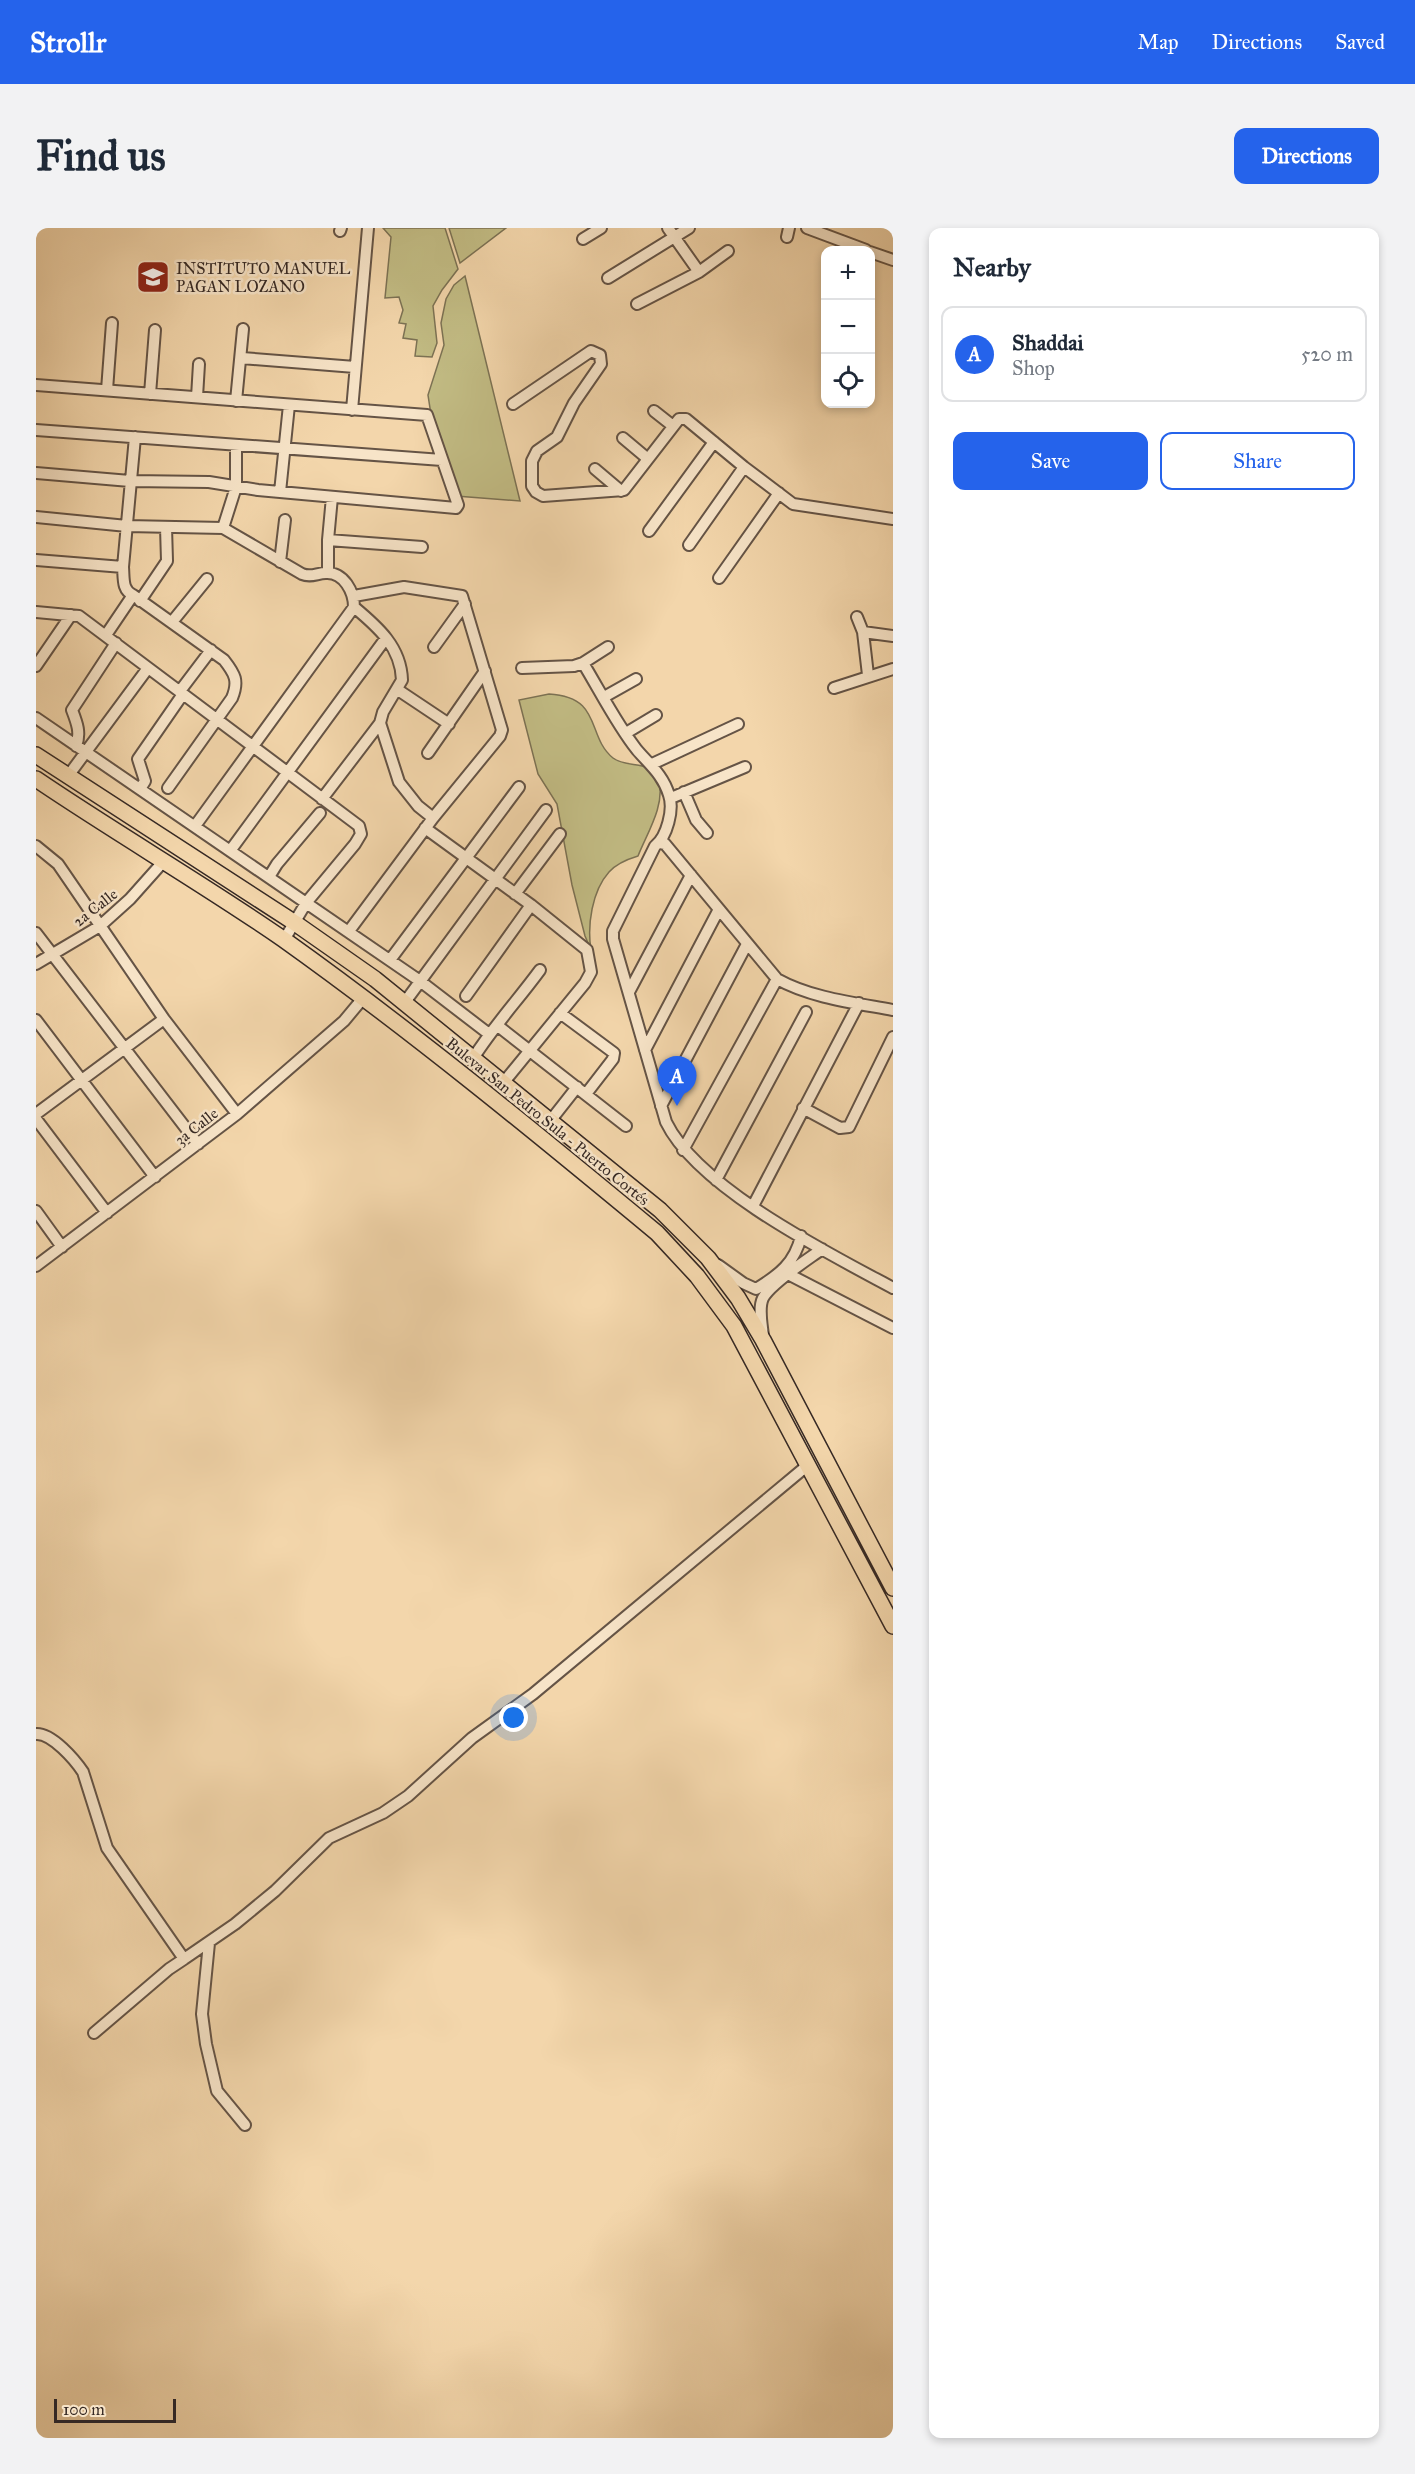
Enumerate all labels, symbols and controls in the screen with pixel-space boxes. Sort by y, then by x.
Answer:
text: Strollr [30,25,106,60]
text: Map [1138,29,1179,55]
text: Directions [1212,29,1302,55]
text: Saved [1335,29,1385,55]
button: Directions [1234,128,1379,184]
text: Find us [36,130,166,182]
map controls [821,246,875,408]
button: + [821,246,875,300]
text: Nearby [953,251,1031,283]
school or university icon: INSTITUTO MANUEL PAGAN LOZANO [135,259,171,295]
place label: INSTITUTO MANUEL PAGAN LOZANO [176,259,350,296]
button: − [821,300,875,354]
text: Shaddai [1012,329,1084,356]
text: A [968,342,981,366]
text: 520 m [1301,342,1353,366]
button: locate [821,354,875,408]
text: Shop [1012,356,1055,380]
button: Save [953,432,1148,490]
button: Share [1160,432,1355,490]
street label: 2a Calle [69,884,122,931]
street label: Bulevar San Pedro Sula - Puerto Cortés [442,1033,653,1209]
pin: A [658,1056,696,1106]
street label: 3a Calle [171,1103,222,1149]
your location [499,1703,528,1732]
scale bar [54,2396,176,2424]
text: 100 m [63,2400,105,2419]

